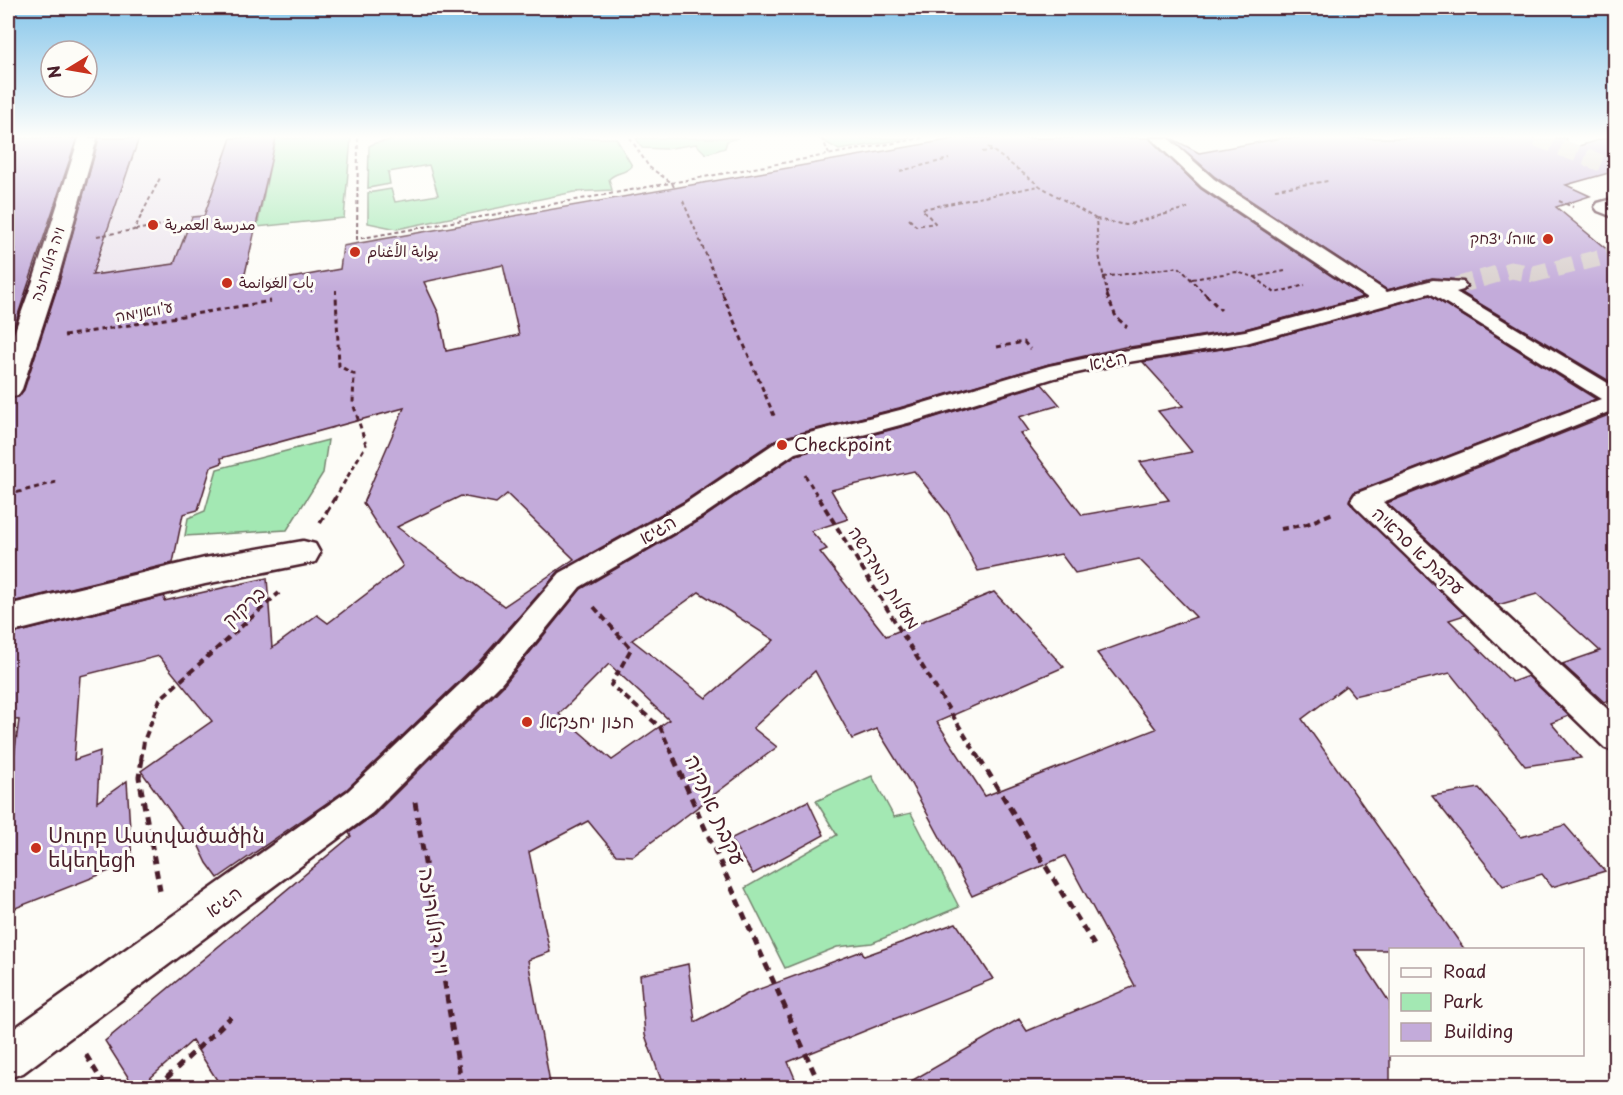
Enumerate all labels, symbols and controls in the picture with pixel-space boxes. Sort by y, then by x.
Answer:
north arrow [39,39,99,99]
text: N [40,64,66,81]
place label: مدرسة العمرية [165,212,256,235]
marker: مدرسة العمرية [146,218,160,232]
street label: ויה דולורוזה [24,223,69,304]
place label: אוהל יצחק [1470,226,1536,249]
marker: אוהל יצחק [1541,232,1555,246]
place label: بوابة الأغنام [367,239,439,264]
marker: بوابة الأغنام [348,245,362,259]
place label: باب الغوانمة [239,270,314,293]
marker: باب الغوانمة [220,276,234,290]
street label: ע'וואנימה [113,294,174,327]
street label: הגיא [1086,343,1129,376]
place label: Checkpoint [794,430,892,457]
marker: Checkpoint [775,438,789,452]
street label: עקבת א סראיה [1367,500,1471,600]
street label: הגיא [634,507,681,550]
street label: מעלות המדרשה [843,520,928,634]
street label: ברקוק [216,579,270,633]
place label: חזון יחזקאל [539,707,634,734]
marker: חזון יחזקאל [520,715,534,729]
street label: עקבת אתקיה [678,749,756,870]
place label: Սուրբ Աստվածածին եկեղեցի [48,818,265,874]
marker: Սուրբ Աստվածածին եկեղեցի [29,841,43,855]
street label: ויה דולורוזה [412,865,460,977]
street label: הגיא [200,878,247,923]
legend [1389,948,1584,1056]
text: Road [1443,957,1487,984]
text: Park [1443,987,1483,1014]
text: Building [1443,1017,1513,1044]

